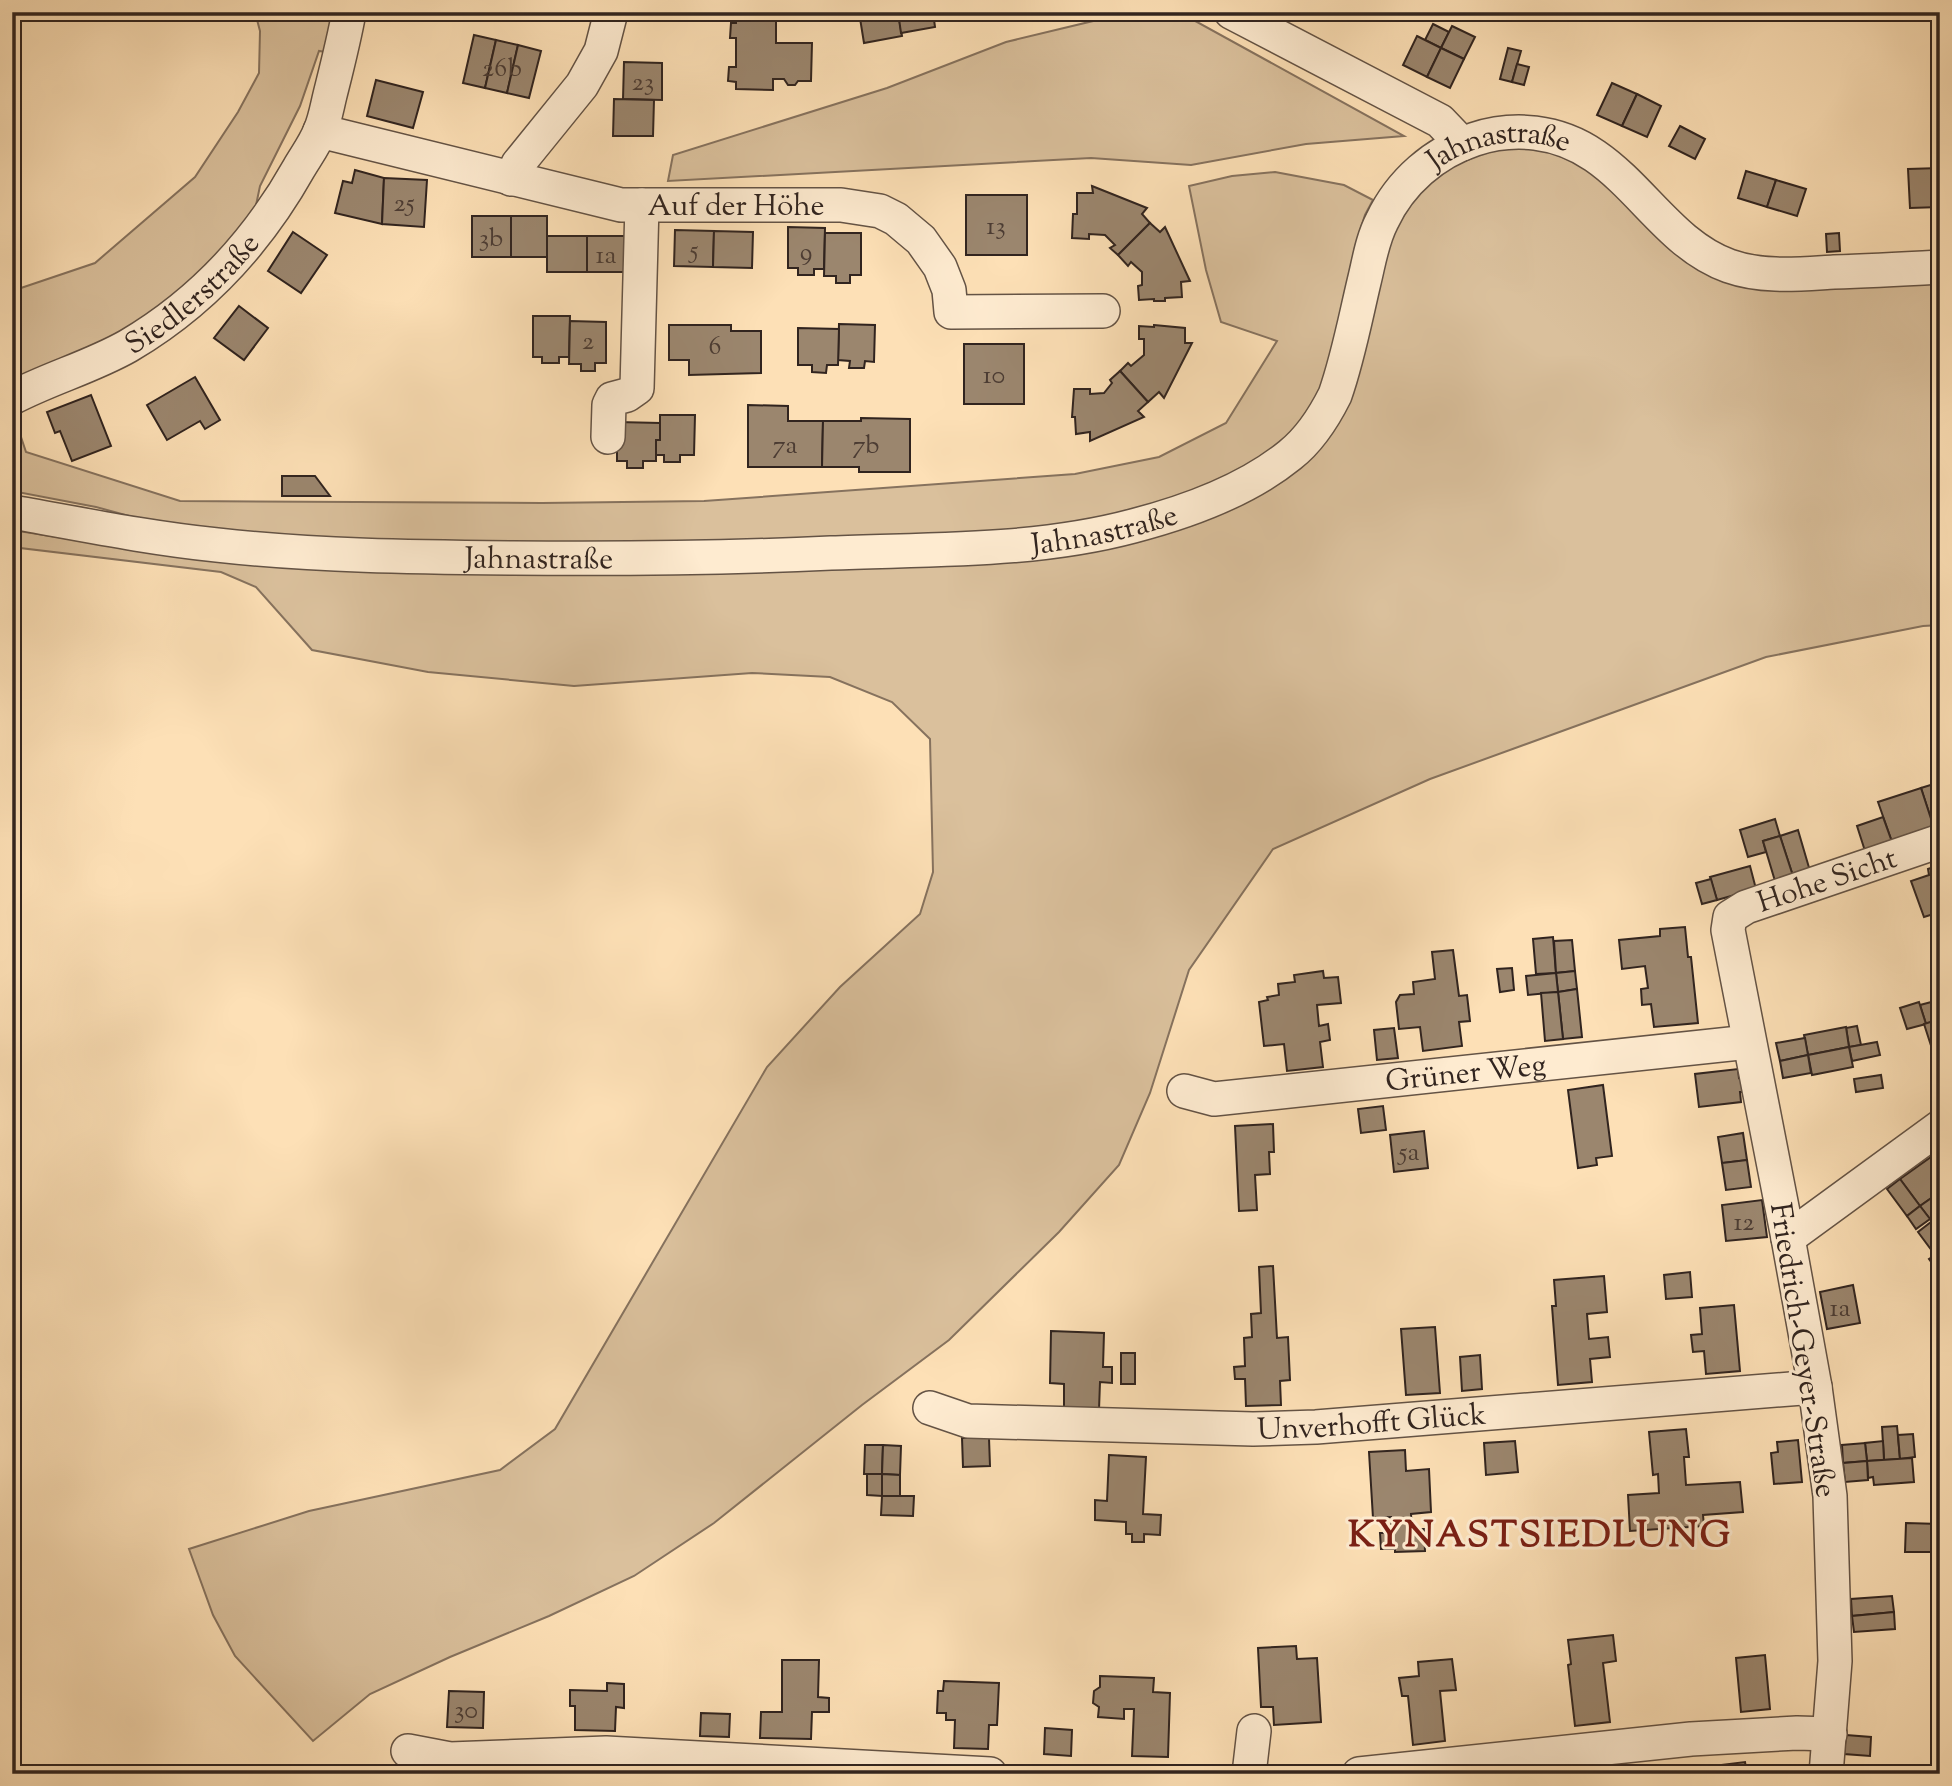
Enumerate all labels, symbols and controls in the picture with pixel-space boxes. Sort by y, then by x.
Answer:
house number: 26b [482,51,522,88]
house number: 23 [632,65,654,102]
street label: Jahnastraße [1417,113,1577,183]
house number: 25 [393,186,415,223]
street label: Auf der Höhe [648,186,825,229]
house number: 13 [986,209,1006,246]
house number: 3b [479,221,503,258]
street label: Siedlerstraße [117,225,271,367]
house number: 5 [688,233,699,270]
house number: 9 [800,235,812,272]
house number: 1a [596,238,616,275]
house number: 2 [582,324,594,361]
house number: 6 [709,329,721,366]
house number: 10 [983,358,1005,395]
house number: 7a [772,428,798,465]
house number: 7b [853,428,880,465]
street label: Jahnastraße [1027,495,1184,568]
street label: Jahnastraße [462,538,613,582]
street label: Hohe Sicht [1752,838,1903,926]
street label: Grüner Weg [1383,1045,1548,1105]
house number: 5a [1397,1135,1419,1172]
street label: Friedrich-Geyer-Straße [1757,1200,1846,1501]
house number: 12 [1733,1205,1755,1242]
house number: 1a [1830,1291,1850,1328]
street label: Unverhofft Glück [1256,1394,1488,1453]
district label: KYNASTSIEDLUNG [1348,1510,1732,1564]
house number: 30 [454,1693,478,1730]

